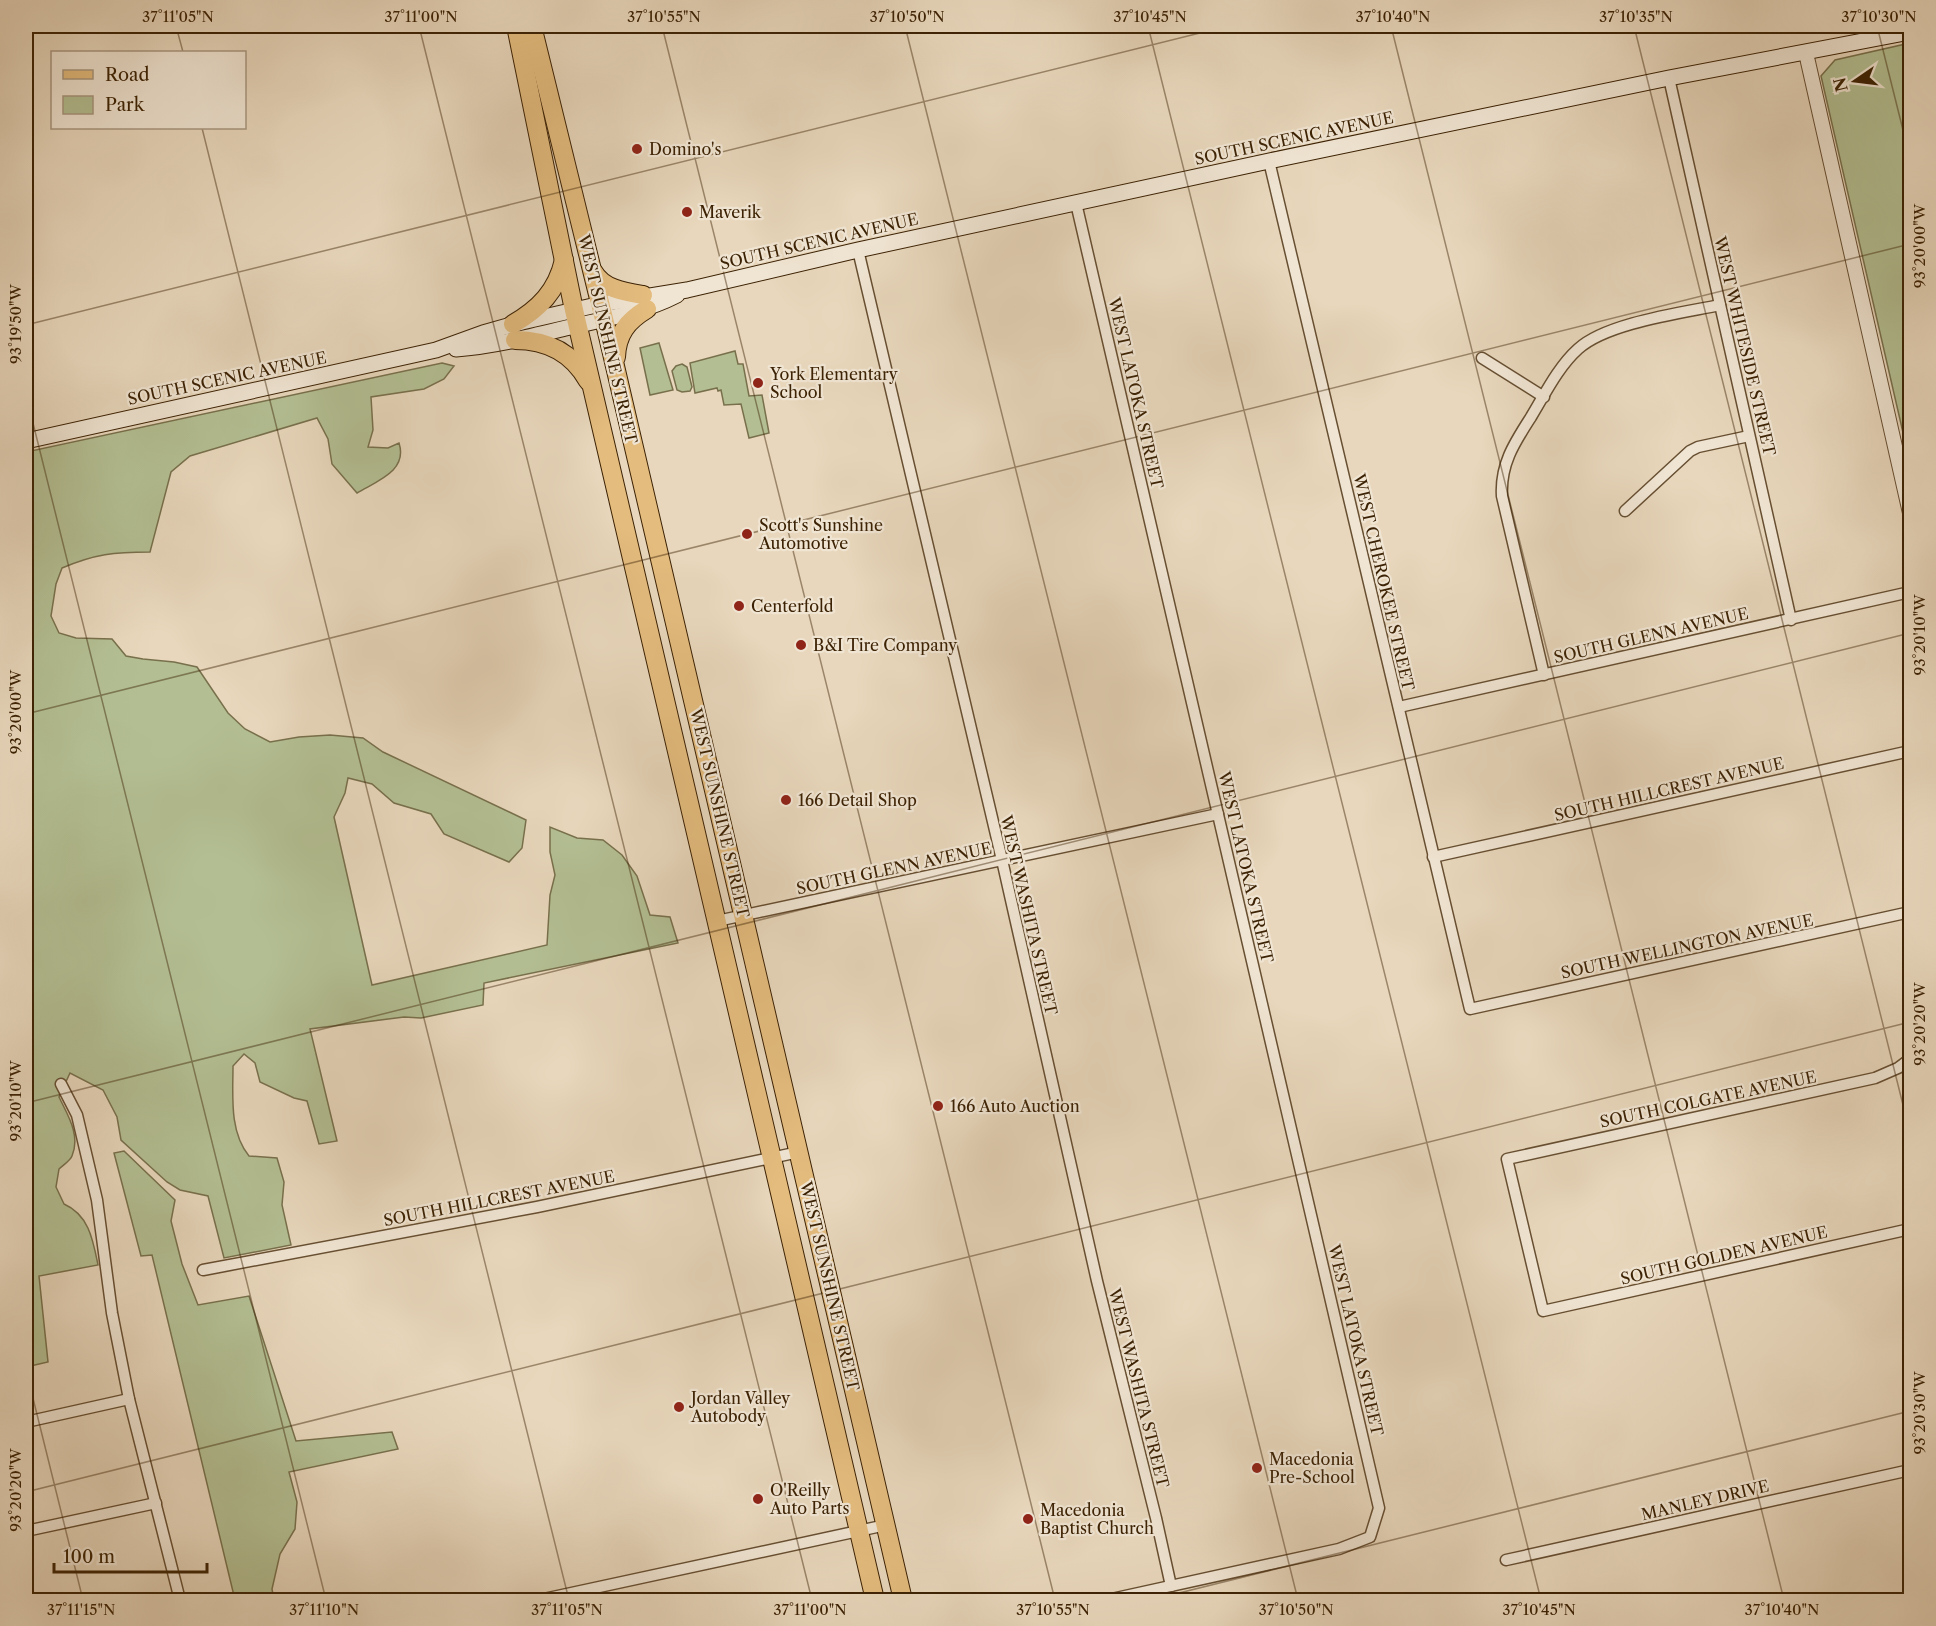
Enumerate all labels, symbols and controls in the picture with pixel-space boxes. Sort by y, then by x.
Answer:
text: 37°11'05"N [142,7,214,26]
text: 37°11'00"N [384,7,458,26]
text: 37°10'55"N [627,7,701,26]
text: 37°10'50"N [869,7,945,26]
text: 37°10'45"N [1113,7,1187,26]
text: 37°10'40"N [1355,7,1431,26]
text: 37°10'35"N [1599,7,1673,26]
text: 37°10'30"N [1841,7,1917,26]
legend [51,51,246,129]
north arrow [1825,51,1885,111]
text: Road [105,64,150,86]
text: N [1829,75,1852,94]
text: Park [105,94,146,116]
street label: SOUTH SCENIC AVENUE [1193,107,1395,169]
place label: Domino's [649,139,721,159]
marker: Domino's [630,142,644,156]
place label: Maverik [699,202,762,222]
text: 93°20'00"W [1910,203,1929,288]
marker: Maverik [680,205,694,219]
street label: SOUTH SCENIC AVENUE [718,208,920,274]
street label: WEST SUNSHINE STREET [574,231,642,446]
street label: WEST WHITESIDE STREET [1710,233,1780,458]
text: 93°19'50"W [6,283,25,364]
street label: WEST LATOKA STREET [1104,295,1168,490]
street label: SOUTH SCENIC AVENUE [126,347,328,409]
place label: York Elementary School [769,364,899,402]
marker: York Elementary School [751,376,765,390]
street label: WEST CHEROKEE STREET [1349,471,1419,692]
place label: Scott's Sunshine Automotive [758,515,883,553]
marker: Scott's Sunshine Automotive [740,527,754,541]
text: 93°20'10"W [1910,594,1929,676]
place label: Centerfold [751,596,834,616]
marker: Centerfold [732,599,746,613]
street label: SOUTH GLENN AVENUE [1552,603,1750,667]
place label: B&I Tire Company [813,635,958,655]
marker: B&I Tire Company [794,638,808,652]
text: 93°20'00"W [6,669,25,754]
street label: WEST SUNSHINE STREET [686,705,754,920]
street label: SOUTH HILLCREST AVENUE [1552,753,1786,825]
street label: WEST LATOKA STREET [1214,769,1278,964]
place label: 166 Detail Shop [798,790,917,810]
marker: 166 Detail Shop [779,793,793,807]
street label: WEST WASHITA STREET [996,812,1062,1017]
street label: SOUTH GLENN AVENUE [794,838,994,898]
street label: SOUTH WELLINGTON AVENUE [1559,909,1815,983]
text: 93°20'20"W [1910,982,1929,1066]
text: 93°20'10"W [6,1060,25,1142]
street label: SOUTH COLGATE AVENUE [1598,1066,1818,1132]
place label: 166 Auto Auction [950,1096,1080,1116]
marker: 166 Auto Auction [931,1099,945,1113]
street label: SOUTH HILLCREST AVENUE [382,1166,616,1230]
street label: WEST SUNSHINE STREET [796,1178,864,1393]
street label: SOUTH GOLDEN AVENUE [1618,1221,1830,1289]
street label: WEST LATOKA STREET [1324,1242,1388,1437]
street label: WEST WASHITA STREET [1104,1285,1173,1490]
text: 93°20'30"W [1910,1371,1929,1455]
place label: Jordan Valley Autobody [688,1388,791,1426]
marker: Jordan Valley Autobody [672,1400,686,1414]
text: 93°20'20"W [6,1448,25,1532]
place label: Macedonia Pre-School [1269,1449,1355,1487]
marker: Macedonia Pre-School [1250,1461,1264,1475]
street label: MANLEY DRIVE [1639,1476,1771,1524]
place label: O'Reilly Auto Parts [769,1480,849,1518]
marker: O'Reilly Auto Parts [751,1492,765,1506]
place label: Macedonia Baptist Church [1040,1500,1154,1538]
marker: Macedonia Baptist Church [1021,1512,1035,1526]
scale bar [54,1536,207,1574]
text: 100 m [63,1546,115,1568]
text: 37°11'15"N [47,1600,115,1619]
text: 37°11'10"N [289,1600,359,1619]
text: 37°11'05"N [531,1600,603,1619]
text: 37°11'00"N [773,1600,847,1619]
text: 37°10'55"N [1016,1600,1090,1619]
text: 37°10'50"N [1258,1600,1334,1619]
text: 37°10'45"N [1502,1600,1576,1619]
text: 37°10'40"N [1744,1600,1820,1619]

